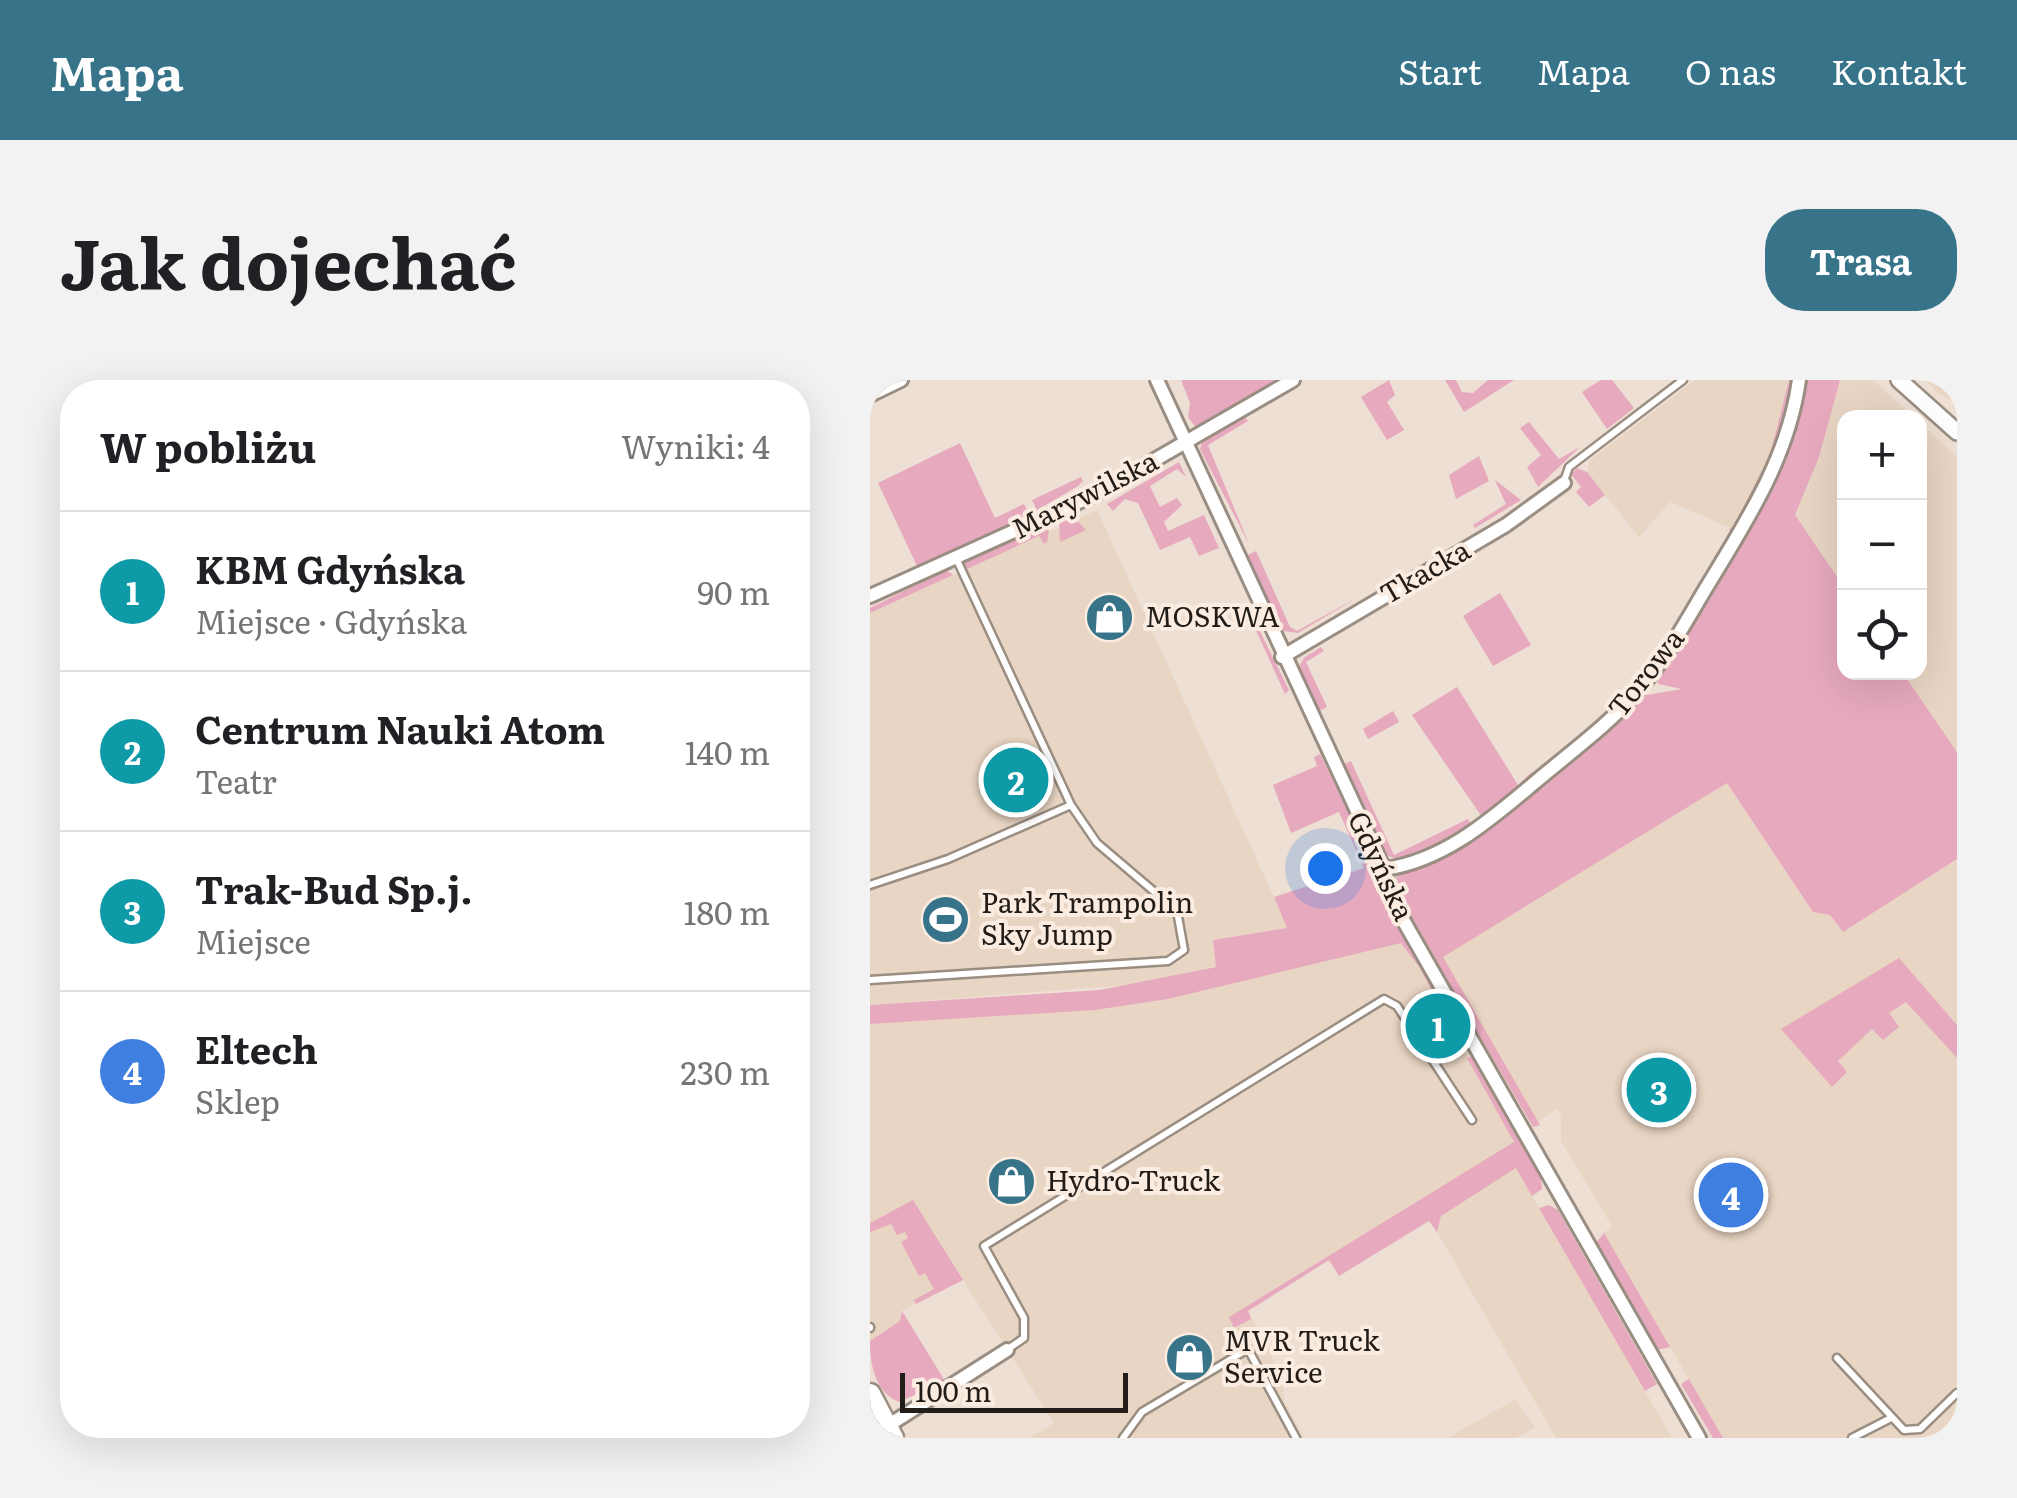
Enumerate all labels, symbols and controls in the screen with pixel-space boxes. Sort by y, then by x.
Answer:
text: Mapa [50,35,183,106]
text: Start [1398,44,1482,96]
text: Mapa [1537,44,1630,96]
text: O nas [1685,44,1776,96]
text: Kontakt [1831,44,1967,96]
text: Jak dojechać [60,208,517,312]
button: Trasa [1765,209,1957,311]
map controls [1837,410,1927,680]
button: + [1837,410,1927,500]
text: W pobliżu [100,414,316,476]
text: Wyniki: 4 [621,421,770,469]
street label: Marywilska [1004,438,1165,548]
button: − [1837,500,1927,590]
street label: Tkacka [1371,528,1477,613]
text: KBM Gdyńska [195,539,465,596]
text: 1 [126,567,139,615]
text: 90 m [697,567,770,615]
button: locate [1837,590,1927,680]
shop icon: MOSKWA [1084,591,1136,643]
place label: MOSKWA [1145,594,1280,636]
text: Miejsce · Gdyńska [195,596,467,644]
street label: Torowa [1596,618,1693,725]
text: Centrum Nauki Atom [195,699,605,756]
text: 2 [124,727,141,775]
text: 140 m [685,727,770,775]
pin: 2 [984,742,1048,818]
text: Teatr [195,756,277,804]
street label: Gdyńska [1339,804,1426,927]
your location [1300,843,1351,894]
text: Trak-Bud Sp.j. [195,859,473,916]
place label: Park Trampolin Sky Jump [981,880,1193,954]
text: 3 [124,887,141,935]
text: 180 m [683,887,770,935]
sports icon: Park Trampolin Sky Jump [920,893,972,945]
text: Miejsce [195,916,311,964]
pin: 1 [1406,988,1470,1064]
text: Eltech [195,1019,318,1076]
text: 4 [123,1047,142,1095]
text: 230 m [680,1047,770,1095]
pin: 3 [1626,1052,1692,1128]
text: Sklep [195,1076,280,1124]
shop icon: Hydro-Truck [985,1155,1037,1207]
place label: Hydro-Truck [1046,1158,1221,1200]
pin: 4 [1698,1158,1764,1232]
place label: MVR Truck Service [1224,1318,1381,1392]
shop icon: MVR Truck Service [1163,1331,1215,1383]
scale bar [900,1368,1128,1412]
text: 100 m [915,1369,992,1411]

